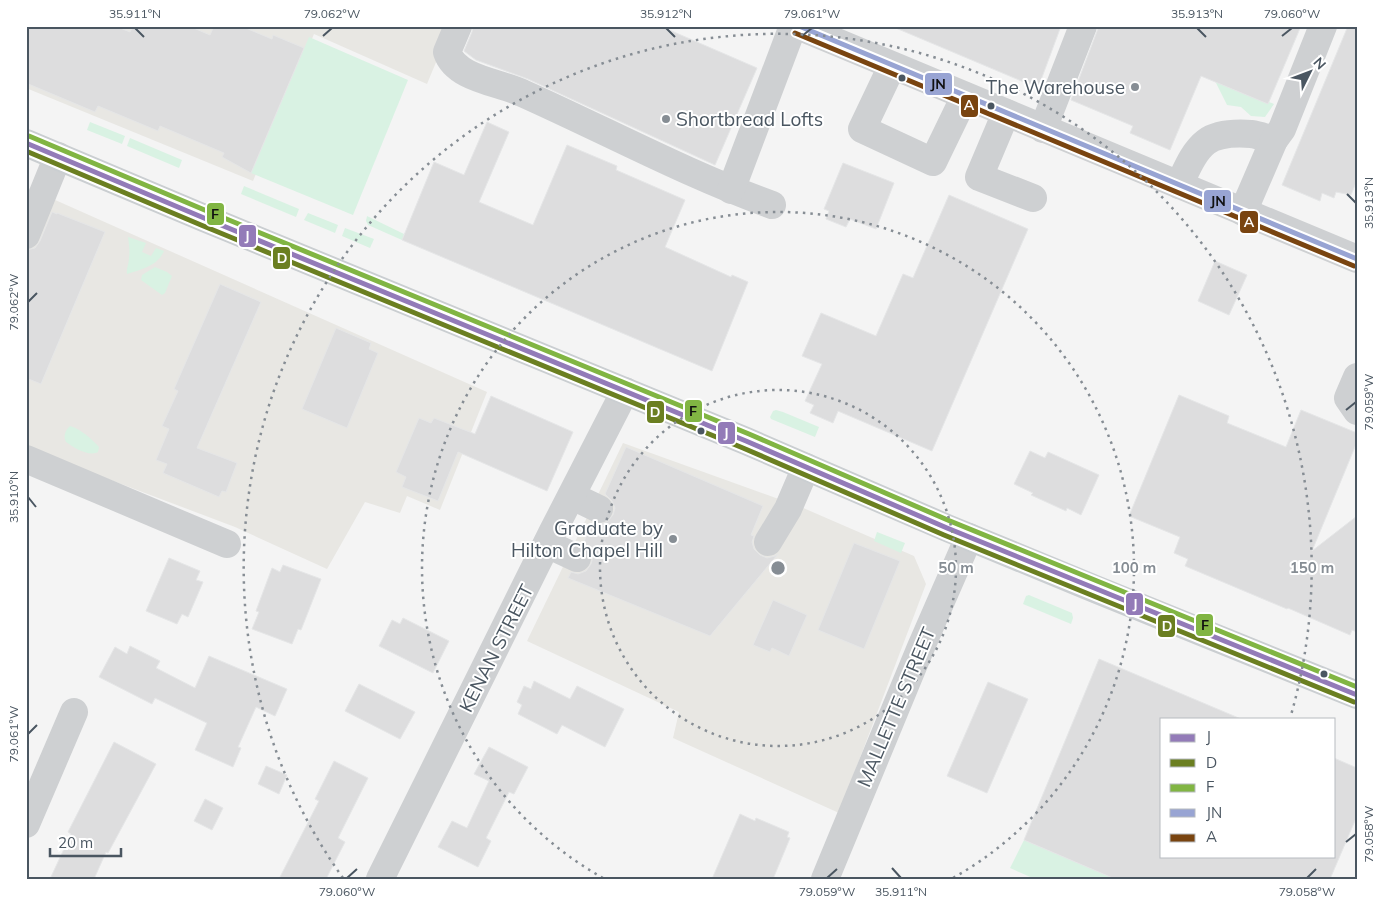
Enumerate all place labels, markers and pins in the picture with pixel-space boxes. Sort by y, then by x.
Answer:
unlabelled marker [897,73,907,83]
place label: The Warehouse [986,75,1125,99]
marker: The Warehouse [1129,81,1141,93]
unlabelled marker [986,101,996,111]
place label: Shortbread Lofts [676,107,823,131]
marker: Shortbread Lofts [660,113,672,125]
unlabelled marker [696,426,706,436]
place label: Graduate by Hilton Chapel Hill [511,516,663,562]
marker: Graduate by Hilton Chapel Hill [667,533,679,545]
centre of rings [769,559,787,577]
unlabelled marker [1319,669,1329,679]

